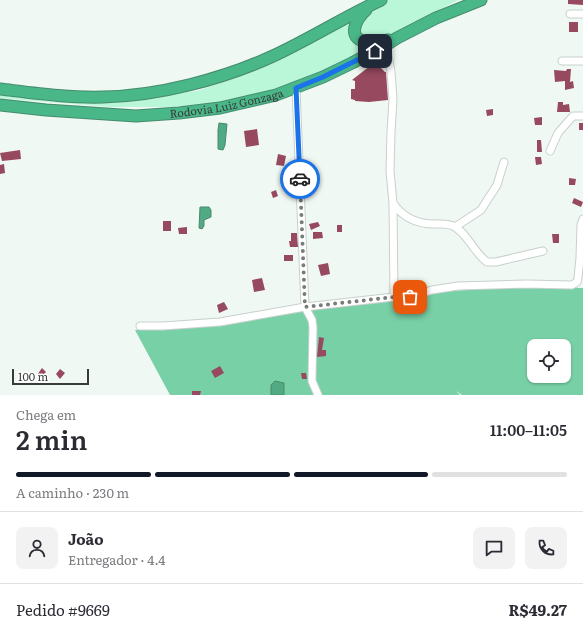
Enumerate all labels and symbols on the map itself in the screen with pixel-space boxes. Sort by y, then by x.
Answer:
pin [358,34,392,68]
street label: Rodovia Luiz Gonzaga [169,84,285,121]
courier [280,159,320,199]
pin [393,280,427,314]
scale bar [12,367,89,386]

